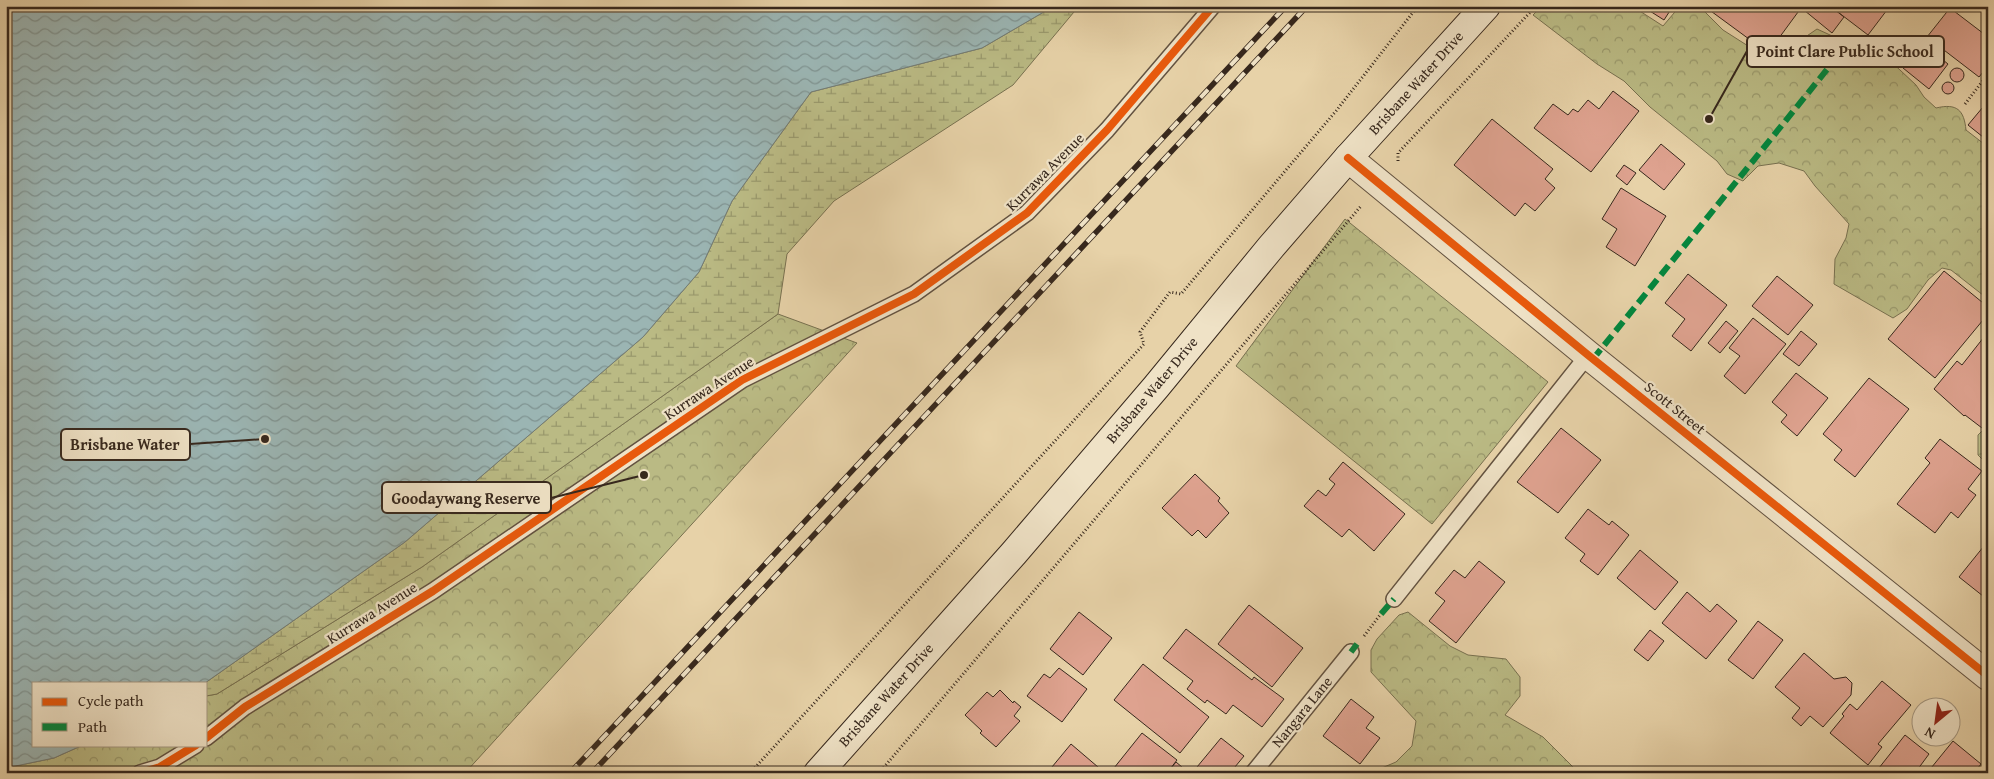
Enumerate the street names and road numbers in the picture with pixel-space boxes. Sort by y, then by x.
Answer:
street label: Brisbane Water Drive [1363,26,1468,139]
street label: Kurrawa Avenue [1001,128,1088,215]
street label: Brisbane Water Drive [1101,332,1202,447]
street label: Kurrawa Avenue [660,351,758,424]
street label: Scott Street [1640,376,1711,439]
street label: Kurrawa Avenue [323,576,421,649]
street label: Brisbane Water Drive [833,638,938,751]
street label: Nangara Lane [1266,672,1337,752]

